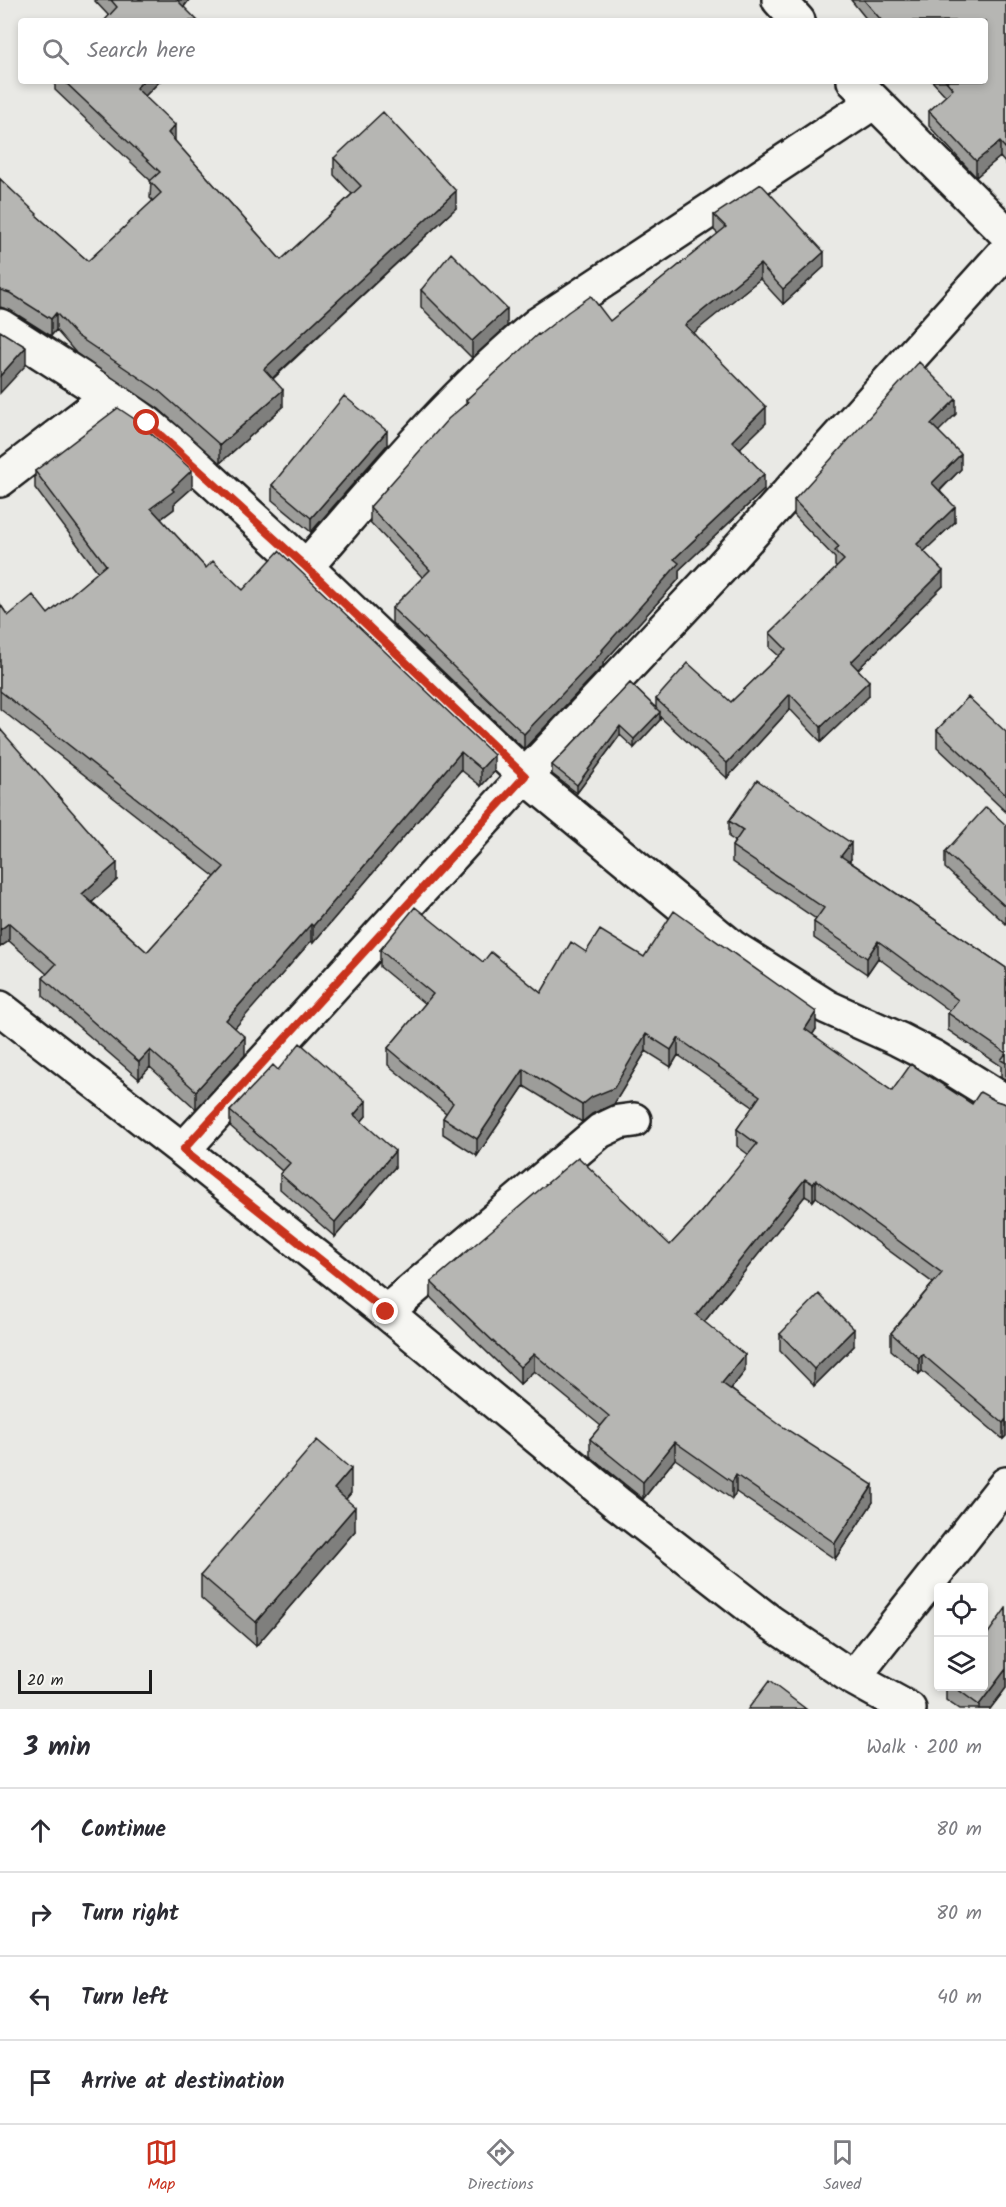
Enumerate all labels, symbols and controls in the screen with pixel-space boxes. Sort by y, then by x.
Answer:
search box [18,18,988,84]
text: Search here [87,34,195,69]
icon: search [39,35,72,68]
route start [133,409,159,435]
route end [372,1298,398,1324]
map controls [934,1583,988,1691]
button: locate [934,1583,988,1637]
button: layers [934,1637,988,1691]
scale bar [18,1667,152,1694]
text: 20 m [27,1668,63,1693]
text: 3 min [24,1727,91,1769]
text: Walk · 200 m [866,1732,982,1764]
text: Continue [81,1813,166,1848]
icon: ahead [24,1814,57,1847]
text: 80 m [936,1814,982,1846]
text: Turn right [81,1897,179,1932]
icon: right [24,1898,57,1931]
text: 80 m [936,1898,982,1930]
text: Turn left [81,1981,168,2016]
icon: left [24,1982,57,2015]
text: 40 m [937,1982,982,2014]
text: Arrive at destination [81,2065,284,2100]
icon: arrive [24,2066,57,2099]
tab: Map [145,2136,178,2197]
tab: Directions [467,2136,534,2197]
tab: Saved [823,2136,861,2197]

